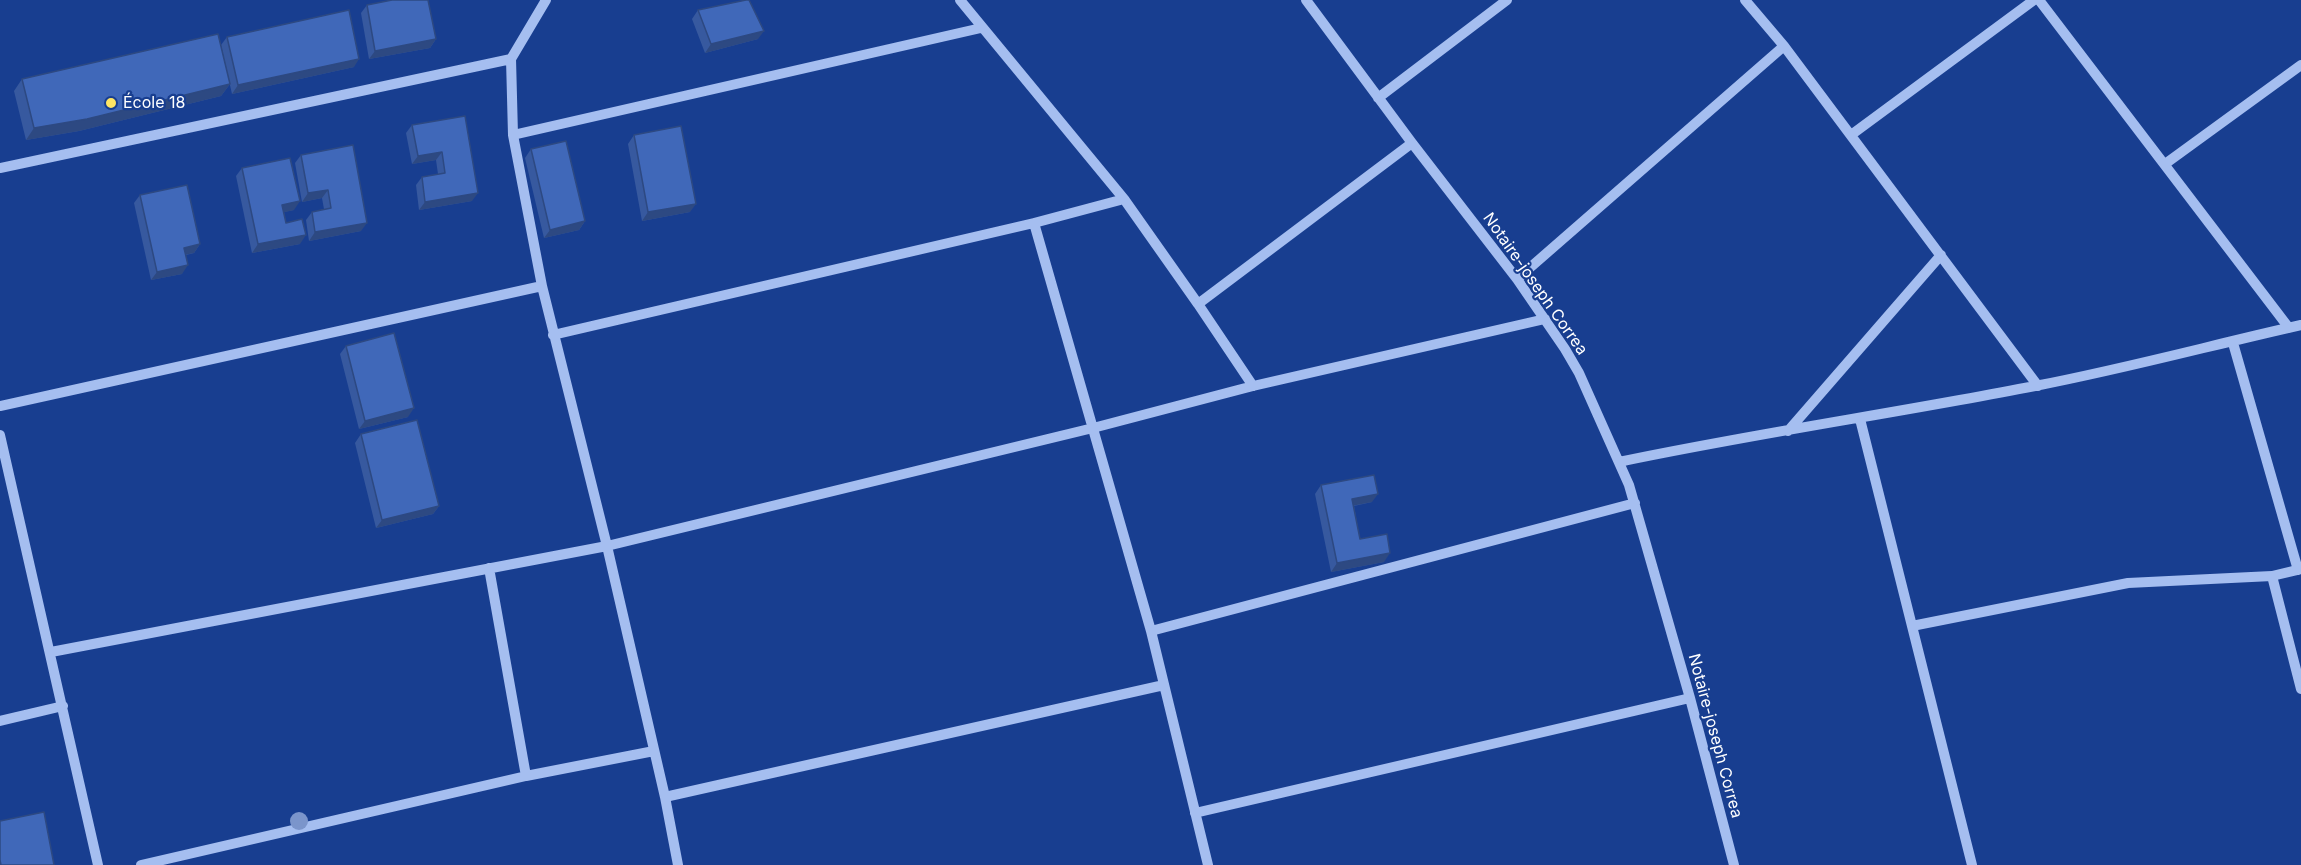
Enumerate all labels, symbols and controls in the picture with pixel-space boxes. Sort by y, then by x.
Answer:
place label: École 18 [123,93,185,113]
marker: École 18 [104,96,118,110]
street label: Notaire-joseph Correa [1479,209,1591,359]
street label: Notaire-joseph Correa [1684,652,1746,820]

